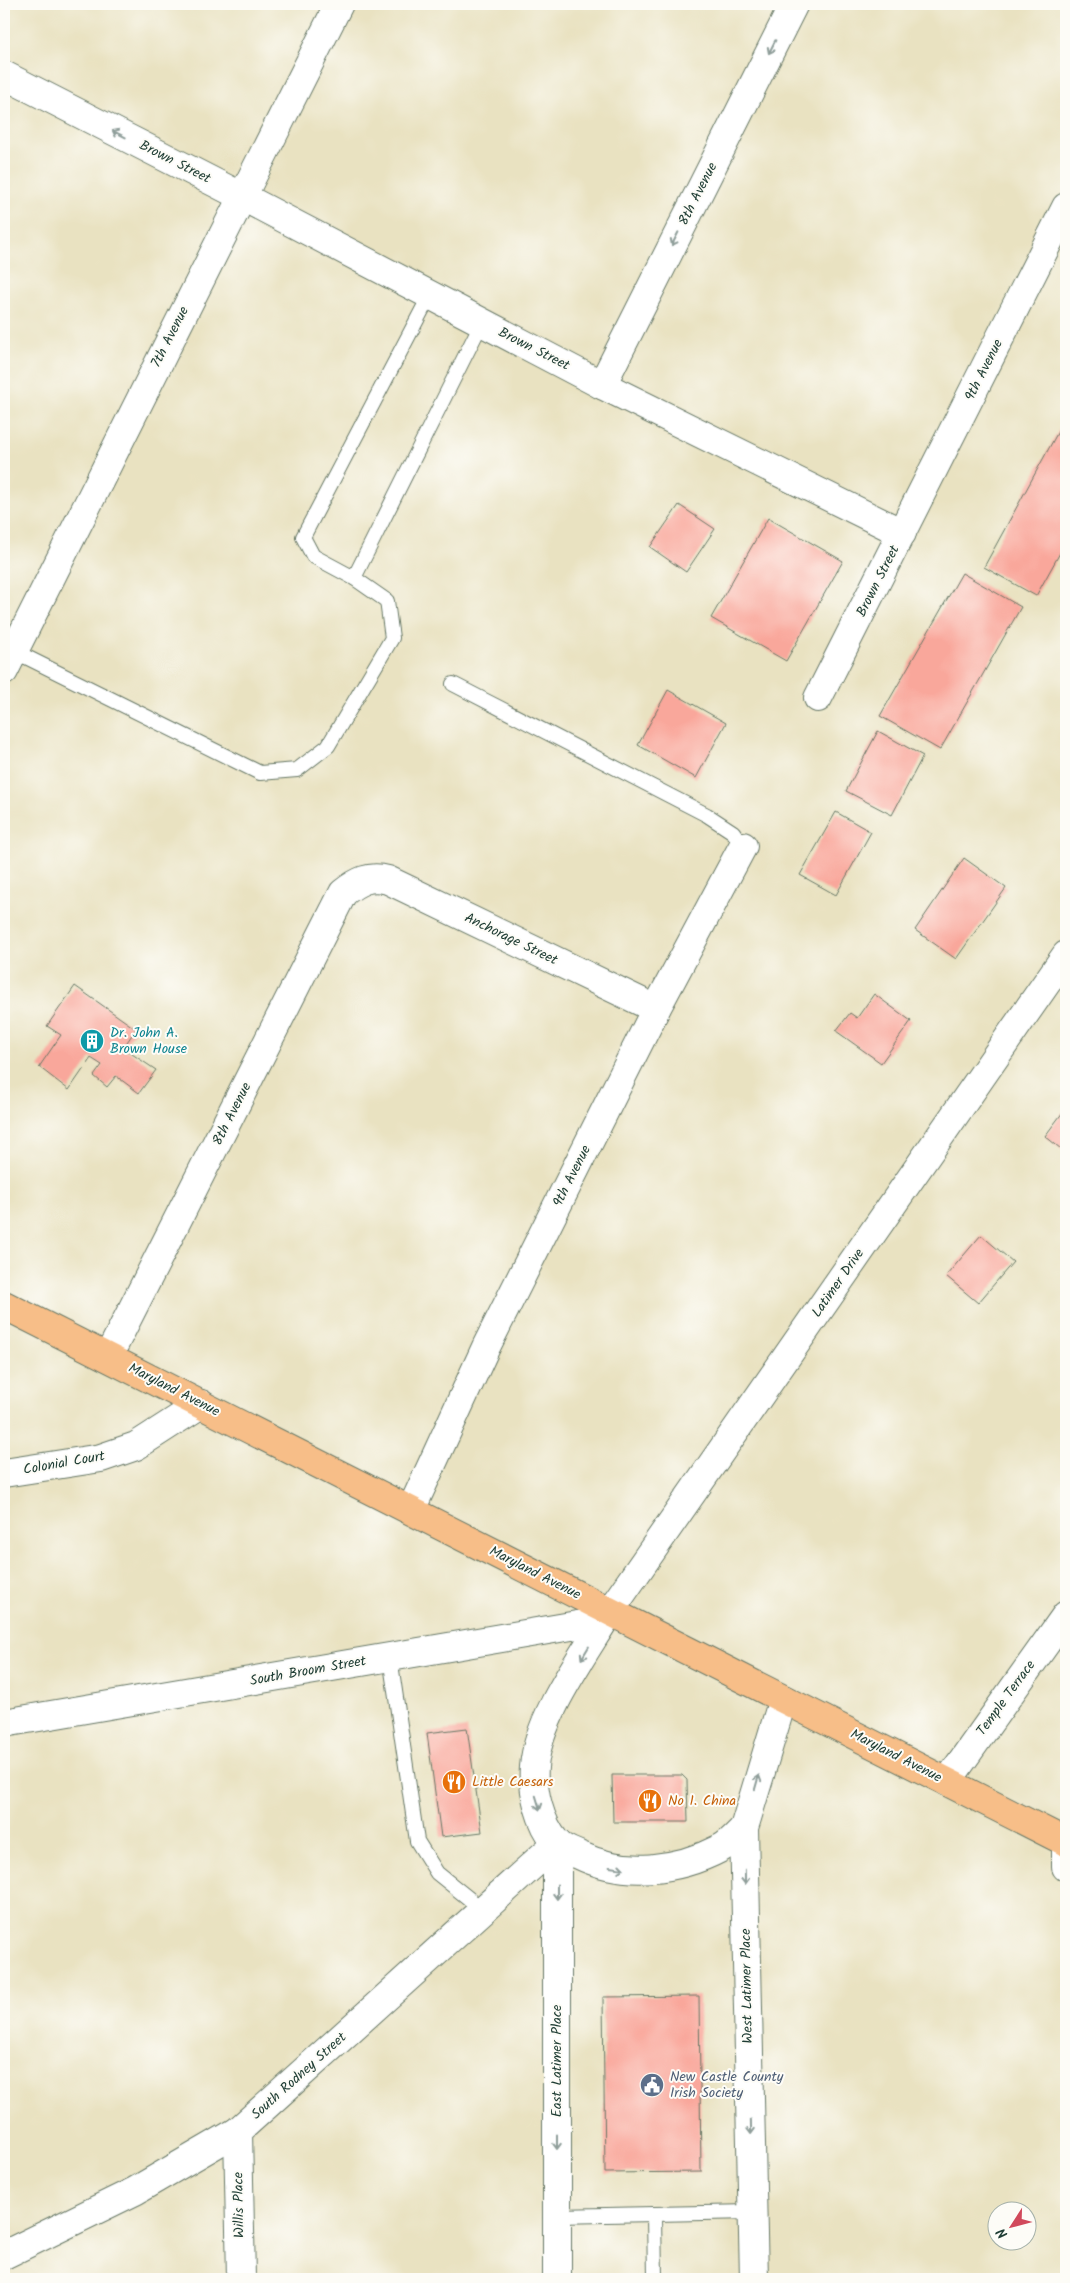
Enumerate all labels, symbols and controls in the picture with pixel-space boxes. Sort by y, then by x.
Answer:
one-way arrow [767,39,776,54]
one-way arrow [112,129,127,139]
street label: Brown Street [135,135,215,190]
street label: 8th Avenue [673,158,724,229]
one-way arrow [670,232,680,247]
street label: 7th Avenue [145,302,195,371]
street label: Brown Street [494,322,574,377]
street label: 9th Avenue [959,335,1009,405]
street label: Brown Street [851,541,906,621]
street label: Anchorage Street [461,907,562,971]
place label: Dr. John A. Brown House [110,1022,188,1060]
building icon: Dr. John A. Brown House [79,1028,105,1054]
street label: 8th Avenue [207,1078,258,1149]
street label: 9th Avenue [547,1141,597,1211]
street label: Latimer Drive [806,1243,870,1322]
street label: Maryland Avenue [124,1357,224,1423]
street label: Colonial Court [22,1445,107,1481]
street label: Maryland Avenue [485,1540,585,1606]
one-way arrow [580,1646,590,1660]
street label: South Broom Street [248,1650,368,1692]
street label: Temple Terrace [971,1655,1042,1741]
street label: Maryland Avenue [846,1723,946,1789]
restaurant icon: Little Caesars [441,1769,467,1795]
place label: Little Caesars [472,1771,554,1793]
one-way arrow [753,1774,763,1790]
restaurant icon: No 1. China [637,1788,663,1814]
place label: No 1. China [668,1790,736,1812]
one-way arrow [534,1795,544,1811]
one-way arrow [609,1863,625,1873]
one-way arrow [740,1868,750,1885]
one-way arrow [552,1883,562,1899]
street label: West Latimer Place [735,1928,759,2044]
street label: East Latimer Place [546,2004,568,2117]
street label: South Rodney Street [246,2027,352,2125]
place label: New Castle County Irish Society [670,2066,784,2104]
public building icon: New Castle County Irish Society [639,2072,665,2098]
one-way arrow [746,2119,755,2135]
one-way arrow [552,2133,562,2149]
street label: Willis Place [227,2171,251,2238]
north arrow [988,2200,1038,2250]
text: N [991,2223,1014,2243]

